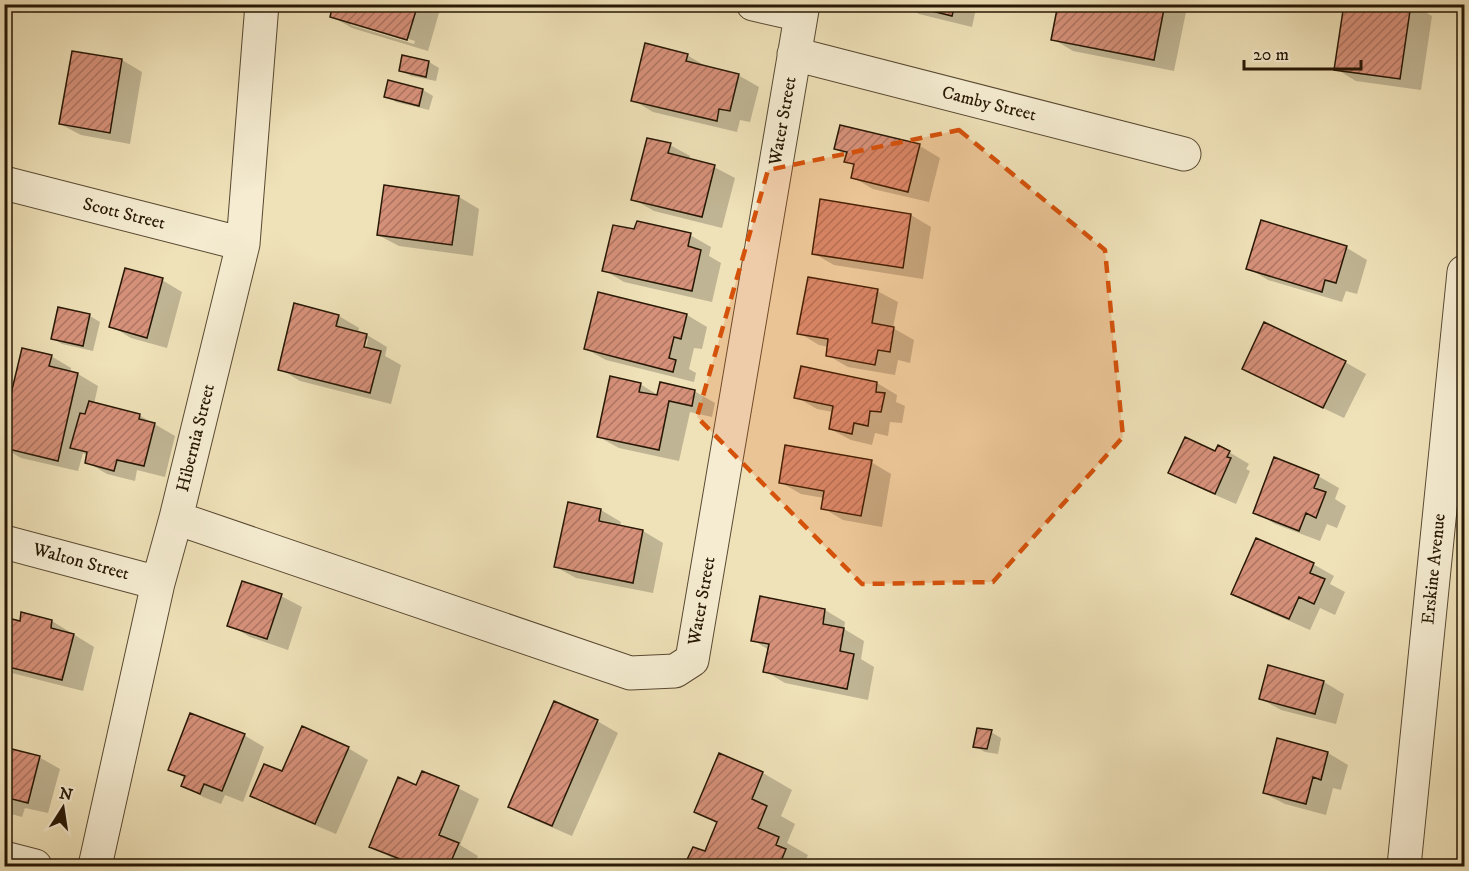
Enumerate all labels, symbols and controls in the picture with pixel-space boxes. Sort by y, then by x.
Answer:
scale bar [1244,33,1361,71]
text: 20 m [1253,44,1289,66]
street label: Water Street [764,75,802,168]
street label: Camby Street [940,82,1039,126]
street label: Scott Street [81,193,168,235]
street label: Hibernia Street [172,382,220,494]
street label: Erskine Avenue [1417,512,1451,626]
street label: Walton Street [29,538,132,585]
street label: Water Street [683,555,721,648]
north arrow [33,778,93,838]
text: N [57,783,74,805]

